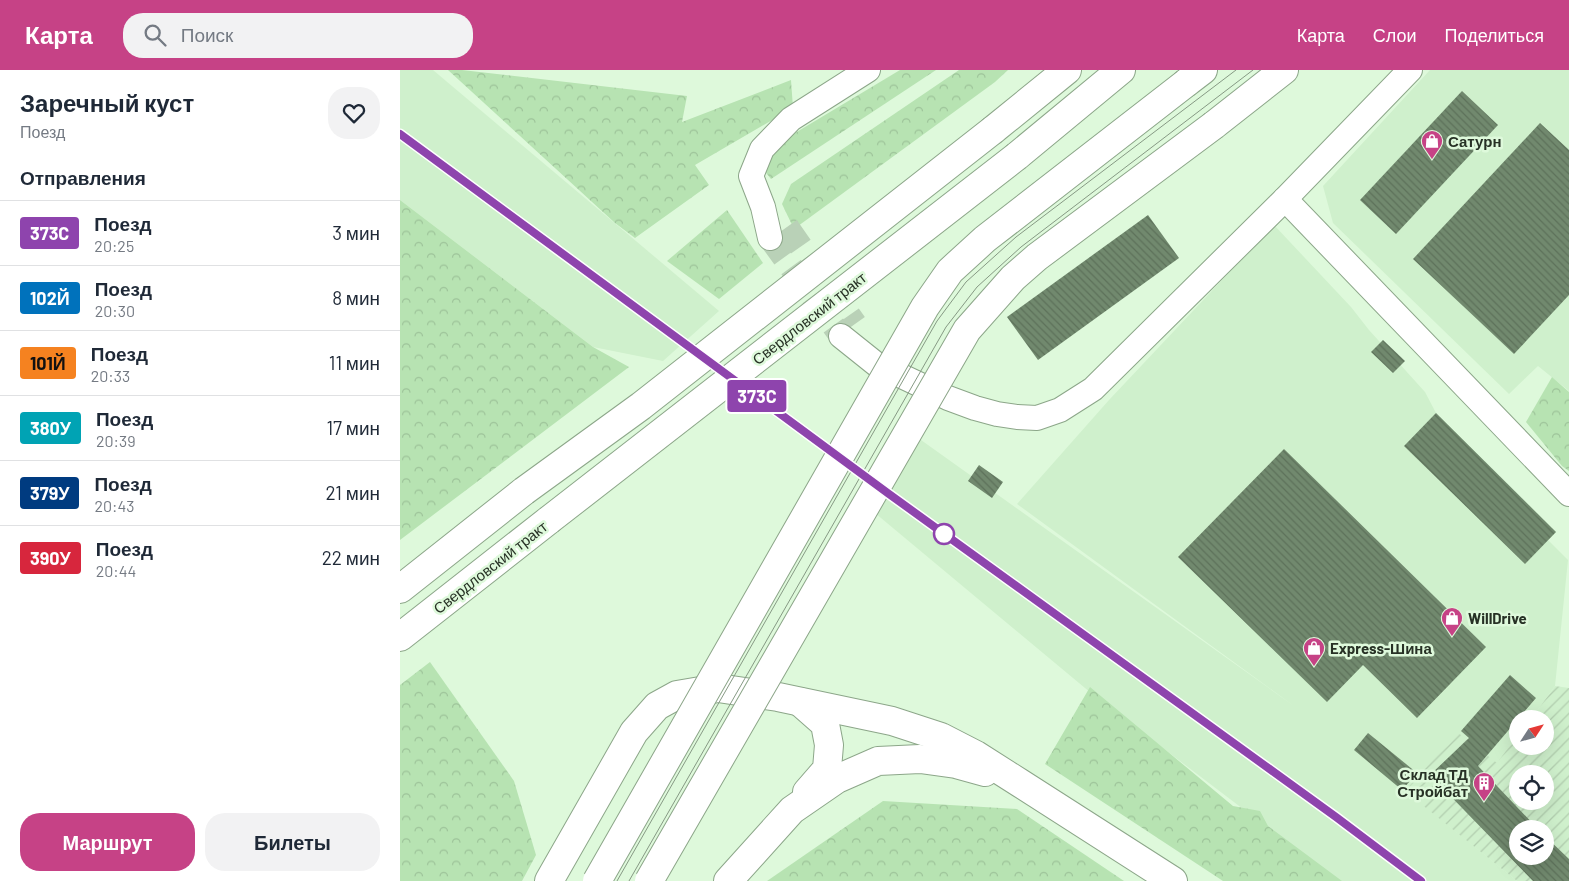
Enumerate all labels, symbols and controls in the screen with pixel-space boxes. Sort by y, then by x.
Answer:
search box [123,13,473,58]
text: Карта [25,20,93,49]
icon: search [141,21,169,49]
text: Поиск [181,23,233,46]
text: Карта [1297,24,1345,46]
text: Слои [1373,24,1417,46]
text: Поделиться [1445,24,1544,46]
button: heart [328,87,380,139]
text: Заречный куст [20,88,194,117]
text: Поезд [20,122,65,141]
shop icon: Сатурн [1420,129,1444,160]
place label: Сатурн [1448,132,1501,150]
text: Отправления [20,166,146,189]
text: Поезд [94,212,152,235]
text: 3 мин [332,221,380,244]
text: 373C [30,222,69,244]
text: 20:25 [94,236,134,255]
street label: Свердловский тракт [748,268,870,368]
text: Поезд [95,277,152,300]
text: 8 мин [332,286,380,309]
text: 102Й [30,287,70,309]
text: 20:30 [95,301,135,320]
text: Поезд [91,342,148,365]
text: 11 мин [329,351,380,374]
text: 101Й [30,352,66,374]
text: 20:33 [91,366,130,385]
line badge: 373C [722,380,792,412]
text: 373C [737,385,777,407]
text: Поезд [96,407,153,430]
text: 17 мин [326,416,380,439]
text: 380У [30,417,71,439]
text: 20:39 [96,431,136,450]
text: Поезд [94,472,152,495]
text: 21 мин [325,481,380,504]
text: 379У [30,482,69,504]
text: 20:43 [94,496,135,515]
street label: Свердловский тракт [429,517,551,617]
unlabelled marker [933,523,955,545]
text: Поезд [96,537,153,560]
text: 22 мин [322,546,380,569]
text: 390У [30,547,71,569]
text: 20:44 [96,561,136,580]
shop icon: WillDrive [1440,606,1464,637]
place label: WillDrive [1468,609,1527,627]
shop icon: Express-Шина [1302,636,1326,667]
place label: Express-Шина [1330,639,1432,657]
north arrow [1509,710,1554,755]
map controls [1509,710,1554,865]
place label: Склад ТД Стройбат [1397,765,1468,800]
button: locate [1509,765,1554,810]
building icon: Склад ТД Стройбат [1472,771,1496,802]
button: Маршрут [20,813,195,871]
button: Билеты [205,813,380,871]
button: layers [1509,820,1554,865]

